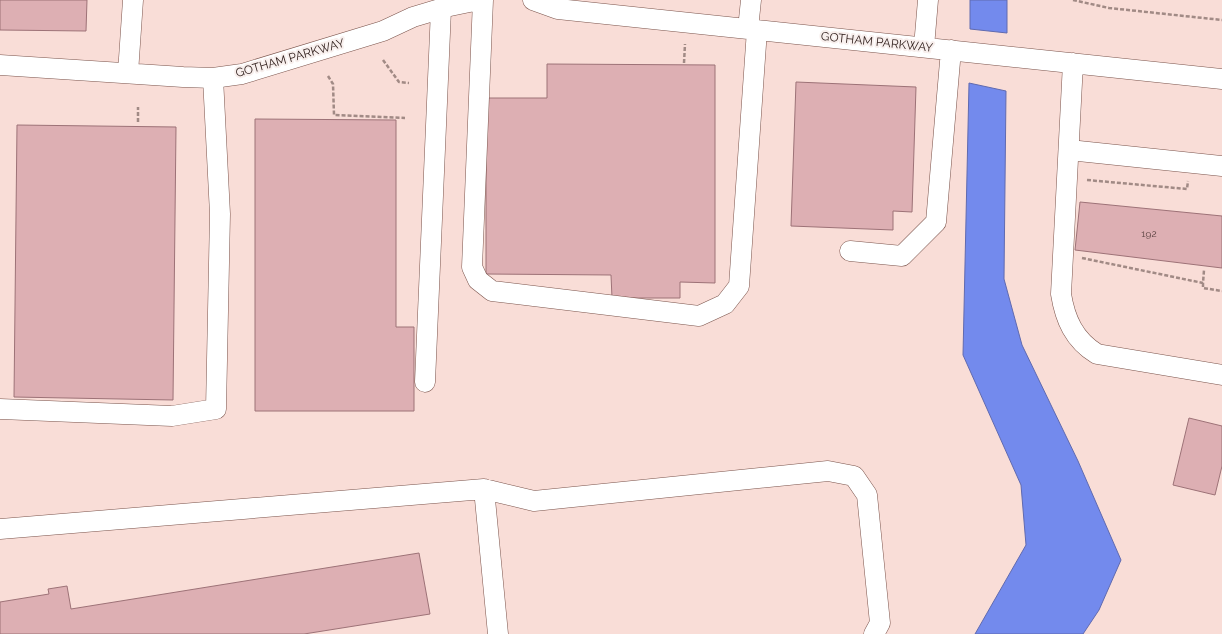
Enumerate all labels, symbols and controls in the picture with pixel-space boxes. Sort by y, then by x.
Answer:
street label: GOTHAM PARKWAY [820,29,934,55]
street label: GOTHAM PARKWAY [234,36,346,80]
house number: 192 [1141,228,1157,239]

